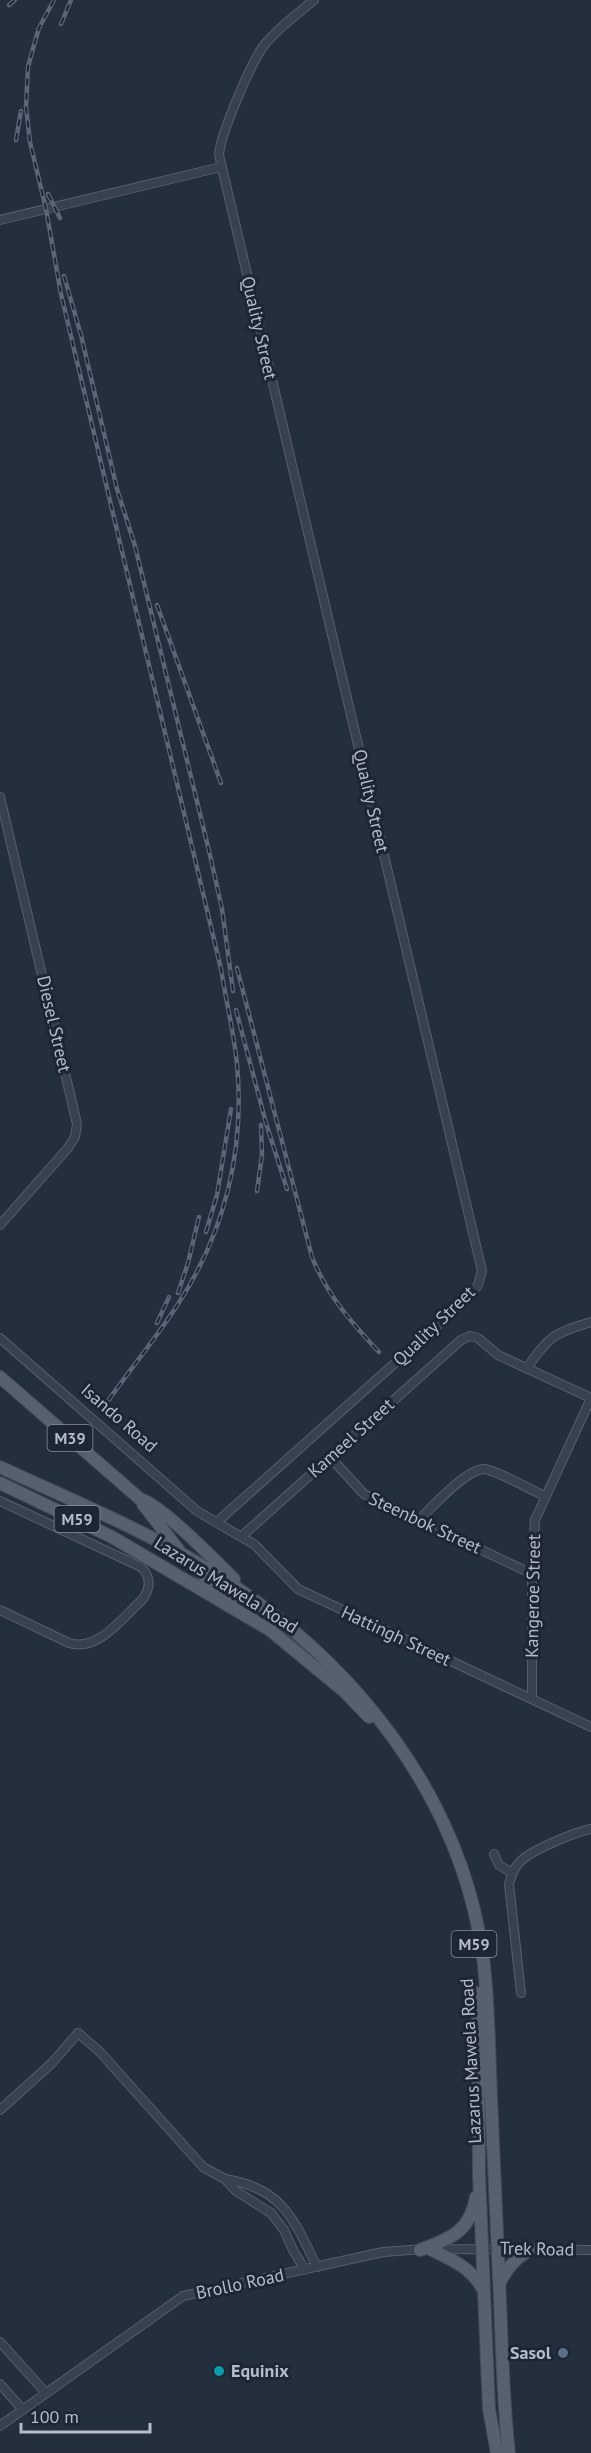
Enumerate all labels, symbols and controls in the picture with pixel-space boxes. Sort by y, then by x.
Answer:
street label: Quality Street [236,274,283,382]
street label: Quality Street [348,747,395,855]
street label: Diesel Street [32,973,77,1074]
street label: Quality Street [388,1281,480,1371]
street label: Isando Road [76,1378,162,1457]
street label: Kameel Street [303,1393,399,1482]
road number: M39 [48,1425,92,1451]
street label: Steenbok Street [365,1486,485,1559]
road number: M59 [54,1506,100,1532]
street label: Lazarus Mawela Road [150,1531,303,1638]
street label: Kangeroe Street [520,1534,545,1658]
street label: Hattingh Street [338,1600,455,1671]
road number: M59 [452,1931,496,1957]
street label: Lazarus Mawela Road [455,1978,486,2144]
street label: Trek Road [500,2236,574,2261]
street label: Brollo Road [194,2263,286,2304]
place label: Sasol [510,2341,552,2364]
marker: Sasol [556,2346,570,2360]
place label: Equinix [231,2359,289,2382]
marker: Equinix [212,2364,226,2378]
scale bar [21,2396,150,2434]
text: 100 m [30,2405,79,2428]

